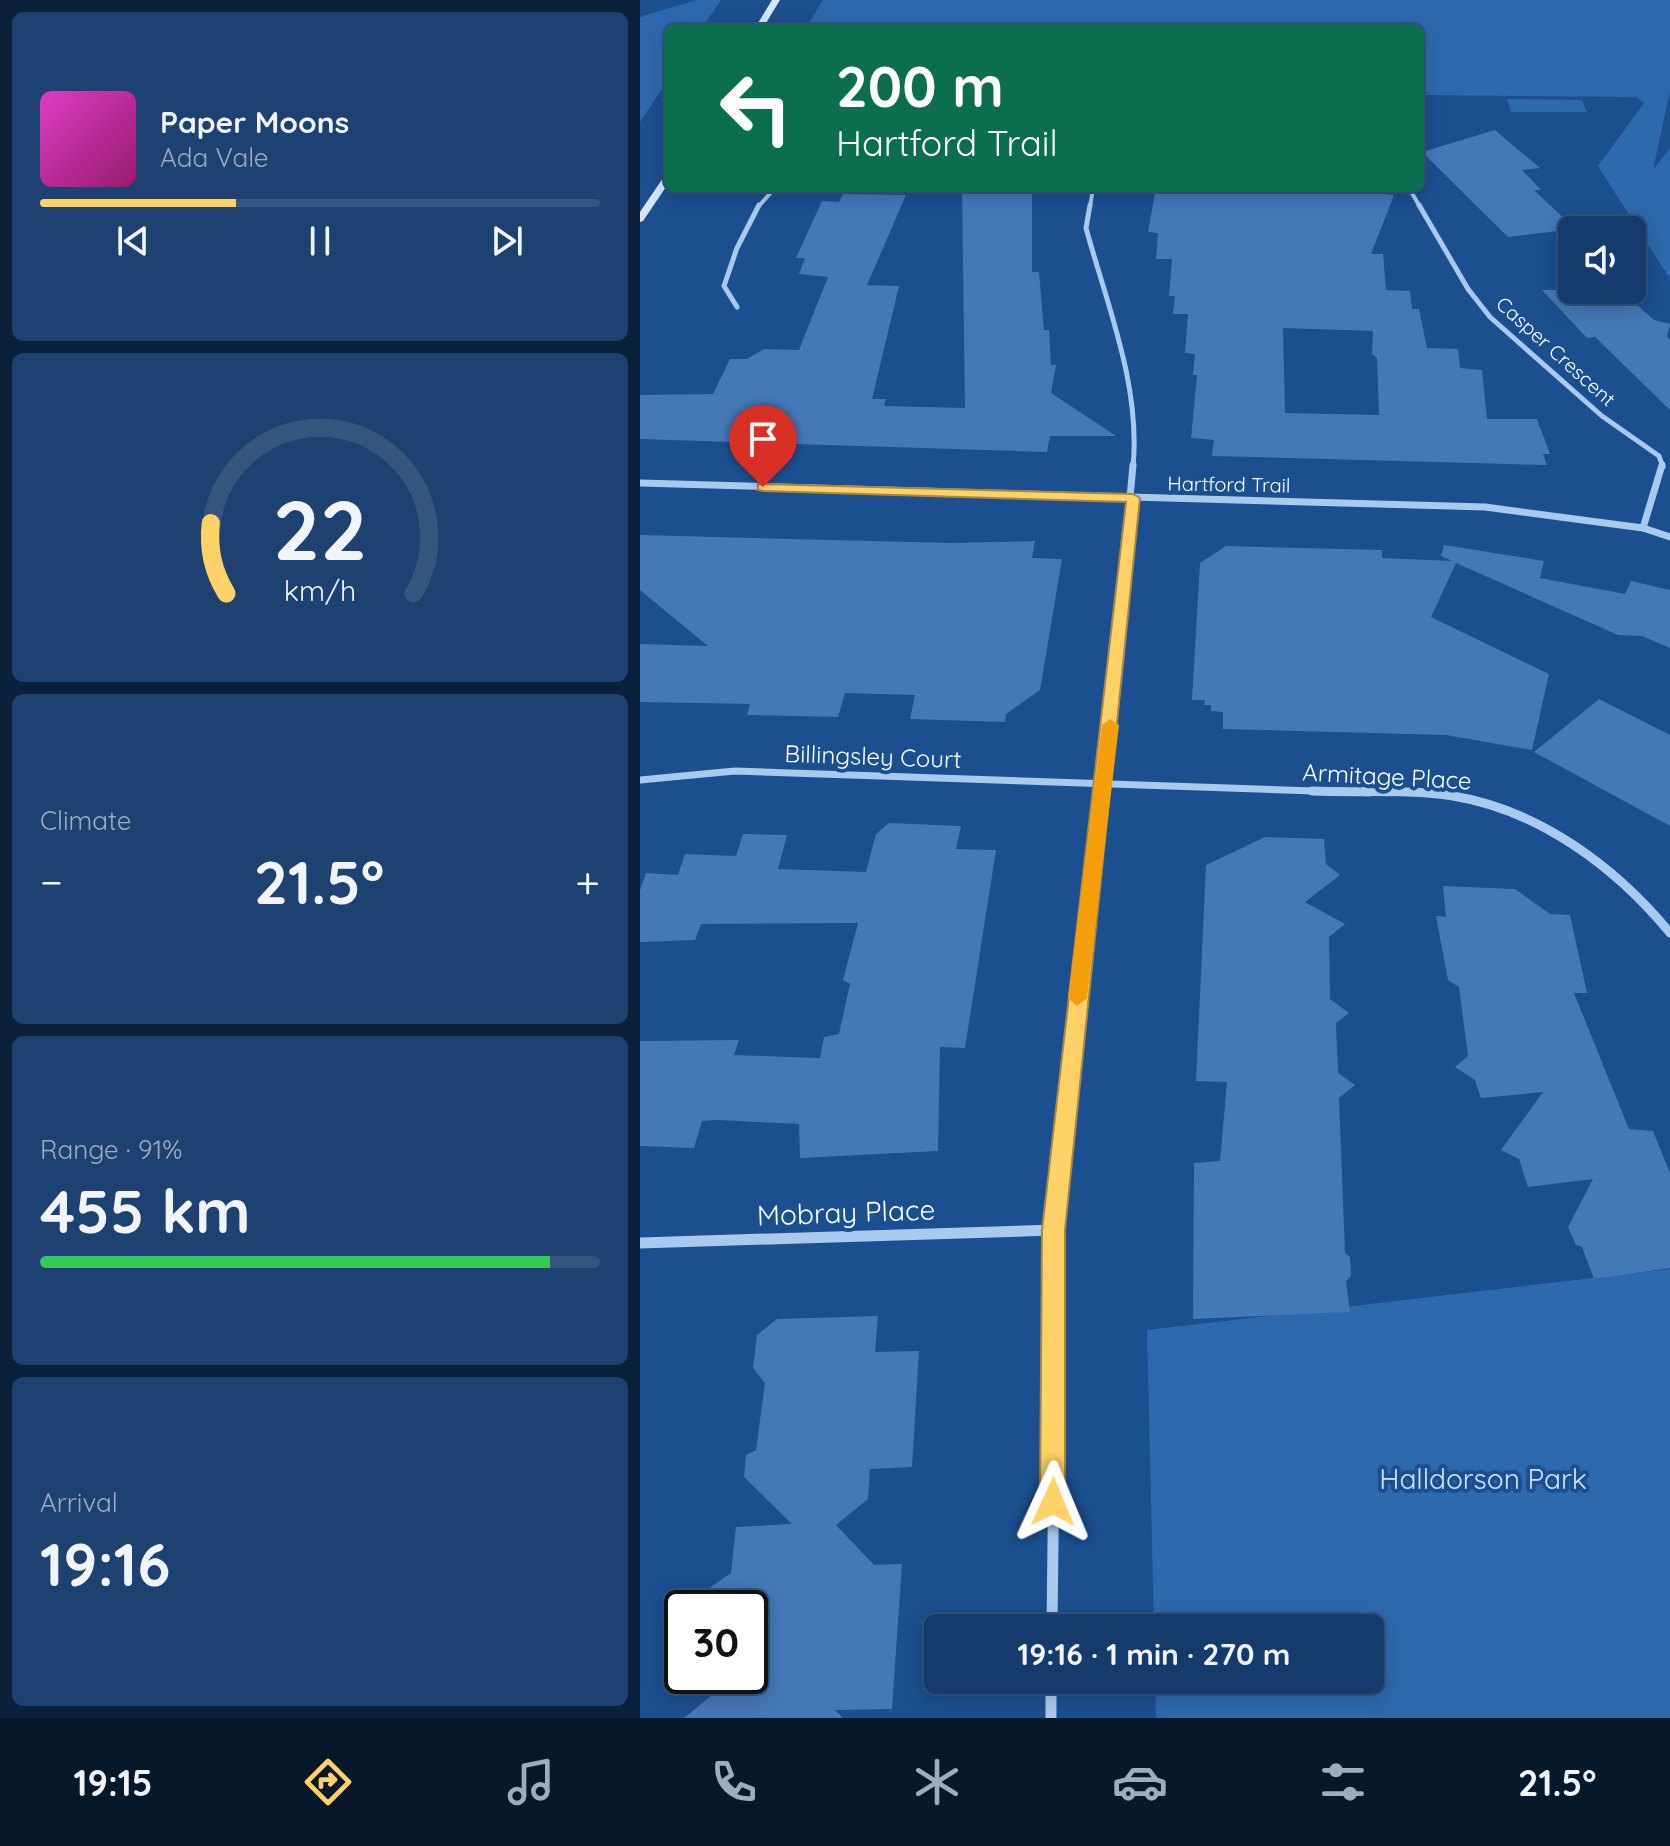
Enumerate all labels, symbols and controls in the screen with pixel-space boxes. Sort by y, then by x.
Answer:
text: 200 m [836,51,1004,121]
icon: left [704,56,808,160]
text: Paper Moons [160,103,349,141]
text: Hartford Trail [836,120,1058,165]
text: Ada Vale [160,141,269,174]
map controls [1558,216,1646,304]
button: sound [1558,216,1646,304]
icon: previous [111,219,155,263]
icon: pause [298,219,342,263]
icon: next [485,219,529,263]
street label: Casper Crescent [1491,291,1621,411]
pin [729,405,797,487]
icon: arrive [741,417,785,461]
street label: Hartford Trail [1167,470,1291,498]
text: 22 [273,476,367,580]
text: km/h [284,572,356,608]
street label: Billingsley Court [784,738,962,774]
street label: Armitage Place [1302,757,1472,795]
text: Climate [40,804,131,837]
text: 21.5° [254,844,384,919]
text: − [40,854,63,909]
text: + [575,854,600,909]
text: Range · 91% [40,1133,182,1166]
text: 455 km [40,1173,251,1248]
street label: Mobray Place [756,1191,936,1233]
position arrow [1011,1460,1095,1544]
park label: Halldorson Park [1379,1461,1587,1496]
text: Arrival [40,1486,118,1519]
text: 19:16 [40,1526,170,1601]
speed limit sign: 30 [664,1590,768,1694]
text: 19:16 · 1 min · 270 m [1018,1635,1290,1673]
icon: directions [300,1754,356,1810]
icon: music [503,1754,559,1810]
icon: phone [706,1754,762,1810]
icon: climate [909,1754,965,1810]
icon: car [1112,1754,1168,1810]
icon: filters [1315,1754,1371,1810]
text: 19:15 [74,1760,153,1805]
text: 21.5° [1518,1760,1596,1805]

